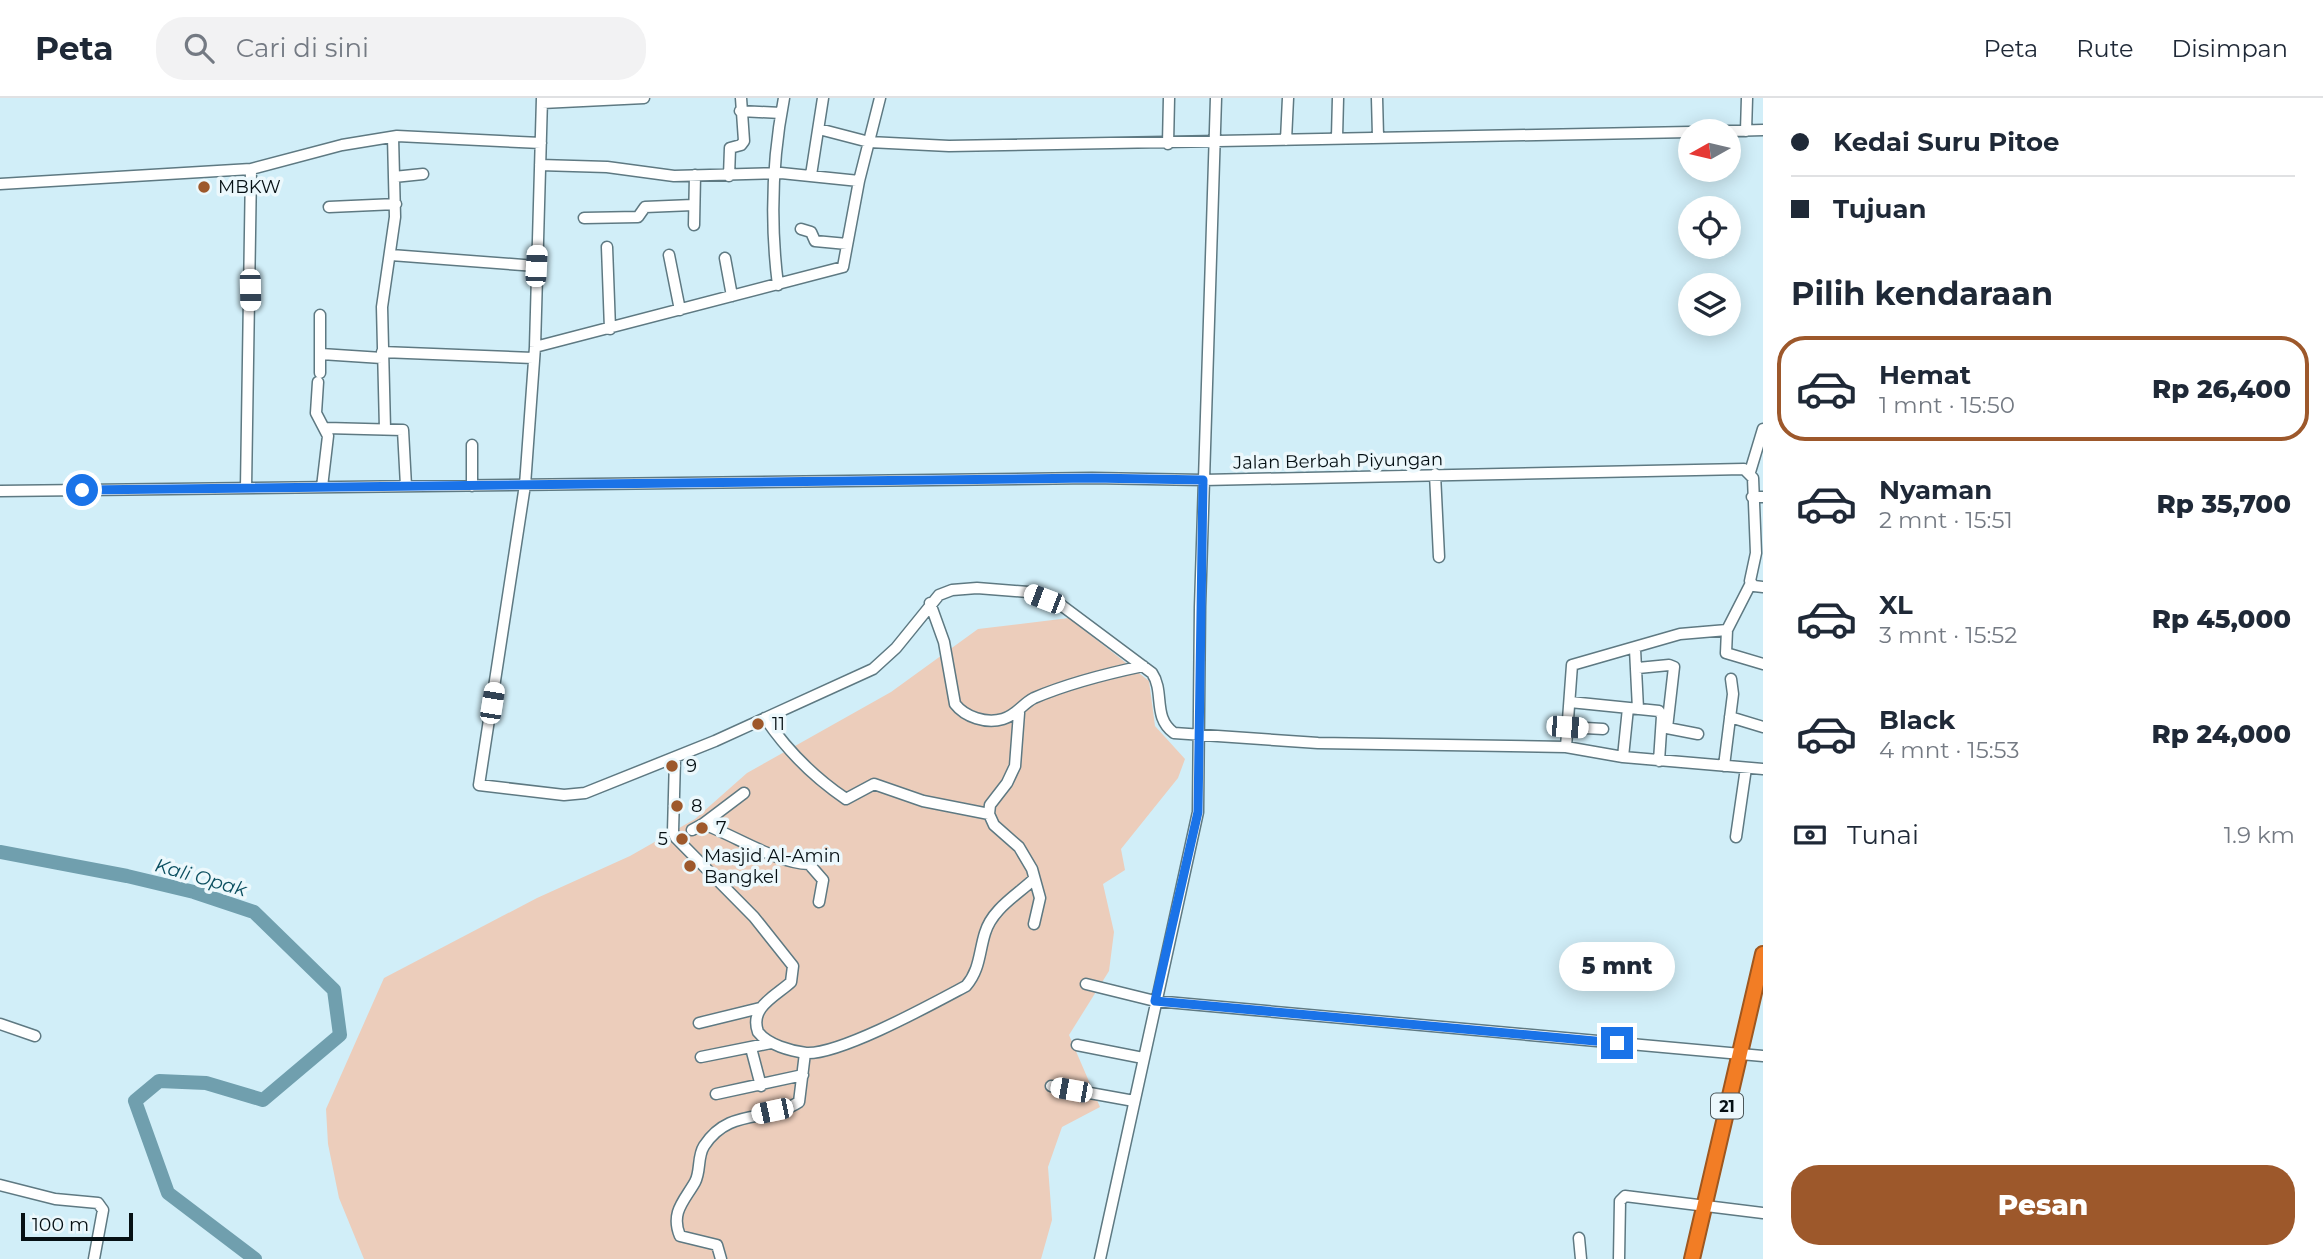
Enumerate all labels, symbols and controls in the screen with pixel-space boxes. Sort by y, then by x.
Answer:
search box [156,17,646,80]
text: Peta [35,28,114,68]
icon: search [180,29,218,67]
text: Cari di sini [236,32,369,64]
text: Peta [1983,34,2038,63]
text: Rute [2076,34,2134,63]
text: Disimpan [2172,34,2288,63]
north arrow [1678,119,1741,182]
map controls [1678,119,1741,336]
text: Kedai Suru Pitoe [1833,126,2059,158]
place label: MBKW [218,176,281,198]
marker: MBKW [196,179,212,195]
text: Tujuan [1833,193,1926,225]
button: locate [1678,196,1741,259]
car [525,244,548,288]
car [240,269,261,311]
button: layers [1678,273,1741,336]
text: Pilih kendaraan [1791,274,2053,313]
icon: car [1795,357,1858,420]
text: Hemat [1879,359,1971,391]
text: Rp 26,400 [2152,373,2291,405]
text: 1 mnt · 15:50 [1879,391,2015,419]
street label: Jalan Berbah Piyungan [1232,448,1443,474]
icon: car [1795,472,1858,535]
route start [66,474,98,506]
text: Nyaman [1879,474,1992,506]
text: Rp 35,700 [2157,488,2291,520]
text: 2 mnt · 15:51 [1879,506,2013,534]
car [1021,582,1068,616]
icon: car [1795,587,1858,650]
text: XL [1879,589,1913,621]
text: Rp 45,000 [2152,603,2291,635]
text: 3 mnt · 15:52 [1879,621,2017,649]
car [479,681,506,725]
icon: car [1795,702,1858,765]
text: Black [1879,704,1955,736]
place label: 11 [772,713,785,735]
car [1546,715,1589,739]
marker: 11 [750,716,766,732]
text: Rp 24,000 [2152,718,2291,750]
text: 4 mnt · 15:53 [1879,736,2019,764]
place label: 9 [686,755,697,777]
marker: 9 [664,758,680,774]
place label: 8 [691,795,702,817]
marker: 8 [669,798,685,814]
icon: cash [1791,816,1829,854]
place label: 7 [716,817,727,839]
text: Tunai [1847,819,1919,851]
marker: 7 [694,820,710,836]
text: 1.9 km [2224,821,2295,849]
place label: 5 [658,828,668,850]
marker: 5 [674,831,690,847]
place label: Masjid Al-Amin Bangkel [704,845,841,888]
water label: Kali Opak [152,853,250,902]
marker: Masjid Al-Amin Bangkel [682,858,698,874]
callout: 5 mnt [1559,942,1675,990]
text: 5 mnt [1582,952,1652,980]
route end [1601,1027,1633,1059]
car [1049,1076,1094,1104]
road number: 21 [1711,1094,1743,1118]
car [750,1096,795,1126]
button: Pesan [1791,1165,2295,1245]
scale bar [21,1210,133,1242]
text: 100 m [32,1213,89,1236]

